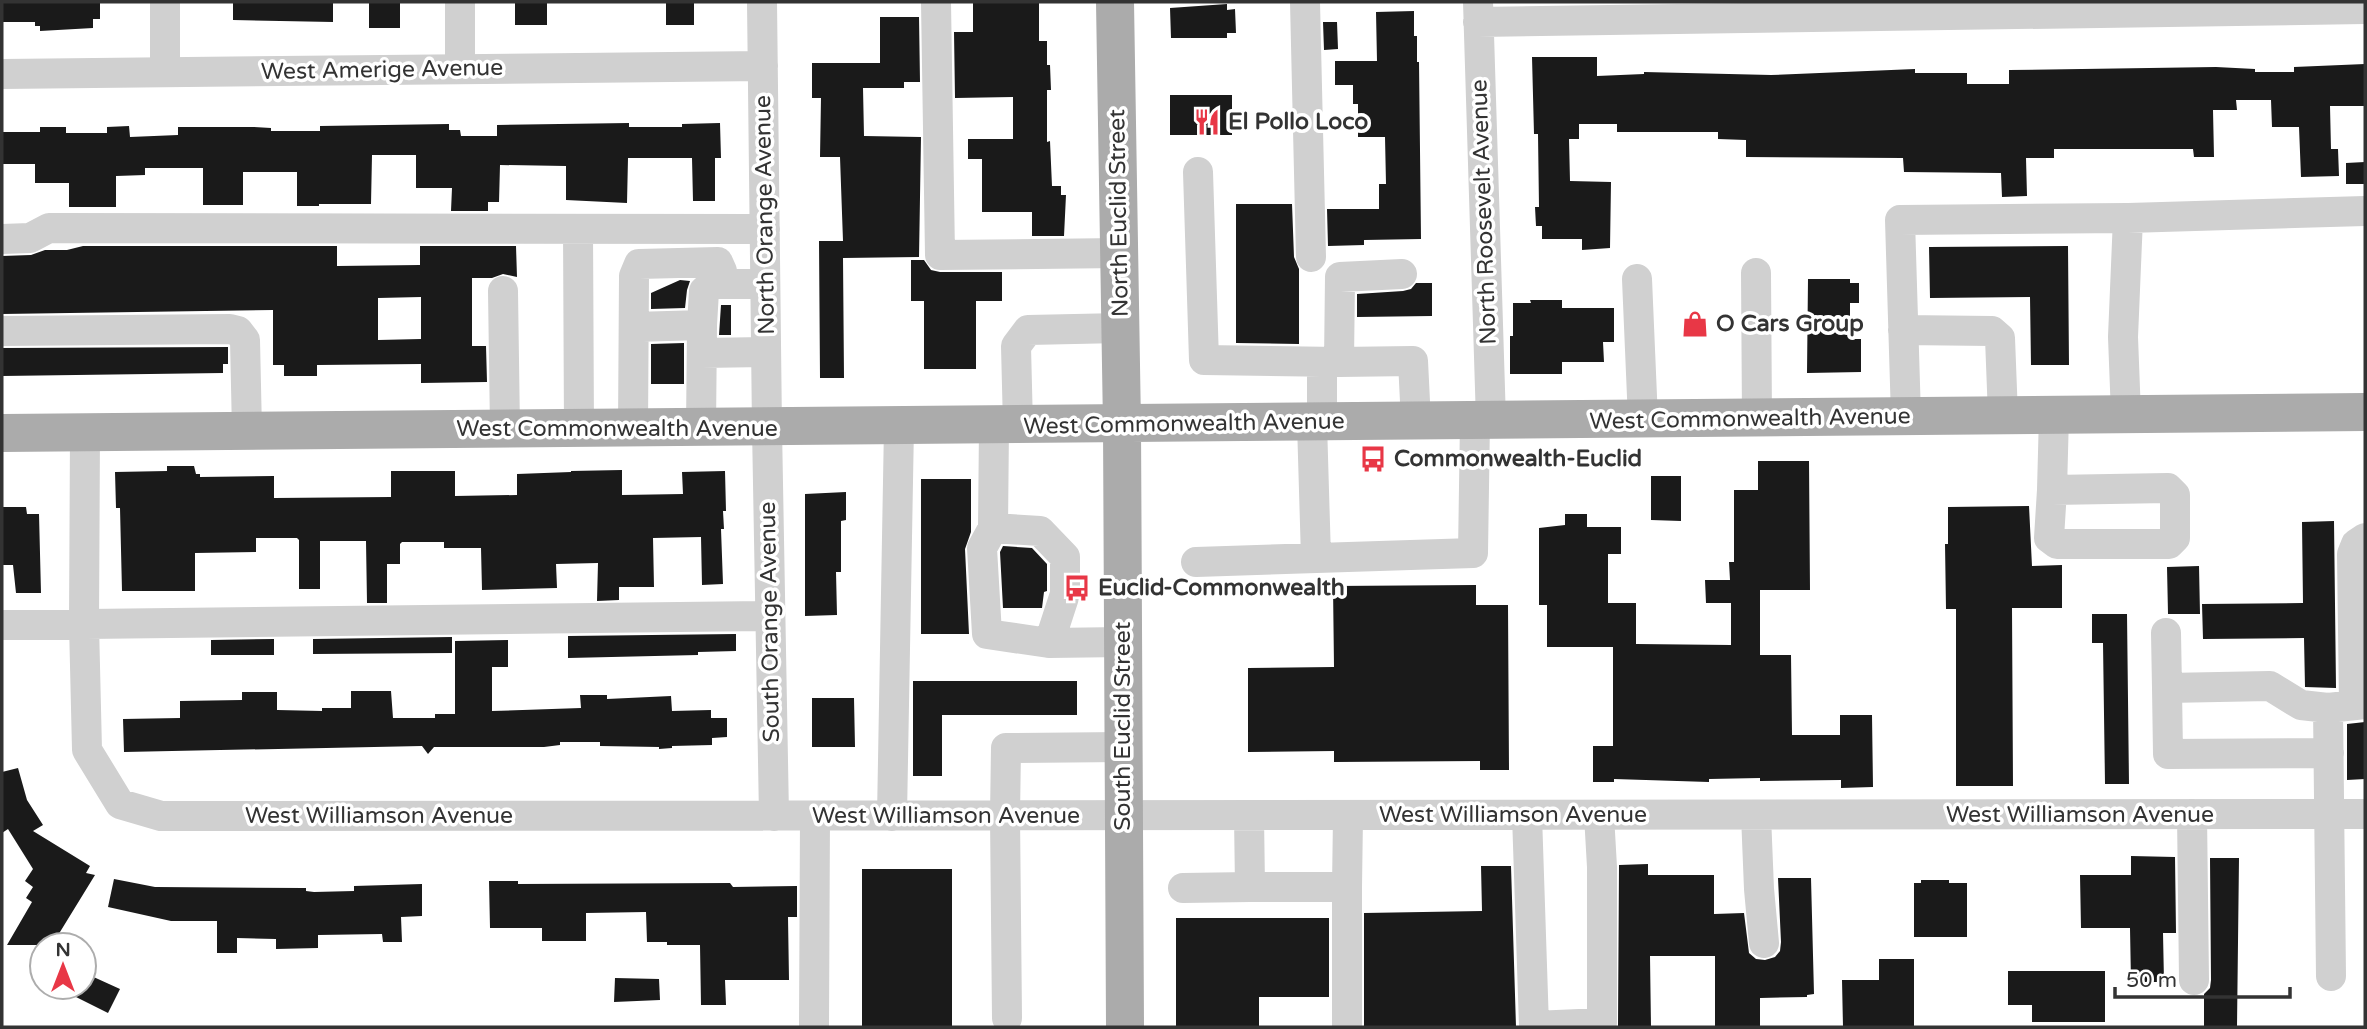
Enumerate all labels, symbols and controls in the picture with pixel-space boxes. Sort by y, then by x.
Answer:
street label: West Amerige Avenue [261,54,503,86]
street label: North Roosevelt Avenue [1465,79,1503,345]
street label: North Orange Avenue [749,95,781,335]
restaurant icon: El Pollo Loco [1192,107,1222,137]
place label: El Pollo Loco [1228,108,1368,136]
street label: North Euclid Street [1103,109,1135,317]
shop icon: O Cars Group [1680,309,1710,339]
place label: O Cars Group [1716,310,1864,338]
street label: West Commonwealth Avenue [1589,402,1911,436]
street label: West Commonwealth Avenue [1023,407,1345,441]
street label: West Commonwealth Avenue [456,415,778,443]
bus stop icon: Commonwealth-Euclid [1358,444,1388,474]
place label: Commonwealth-Euclid [1394,445,1642,473]
street label: South Orange Avenue [754,501,786,743]
bus stop icon: Euclid-Commonwealth [1062,573,1092,603]
place label: Euclid-Commonwealth [1098,574,1345,602]
street label: South Euclid Street [1109,621,1137,831]
street label: West Williamson Avenue [1379,801,1647,829]
street label: West Williamson Avenue [1946,801,2214,829]
street label: West Williamson Avenue [245,802,513,830]
street label: West Williamson Avenue [812,802,1080,830]
north arrow [28,931,98,1001]
text: N [55,939,71,961]
scale bar [2115,956,2290,1000]
text: 50 m [2126,968,2177,993]

